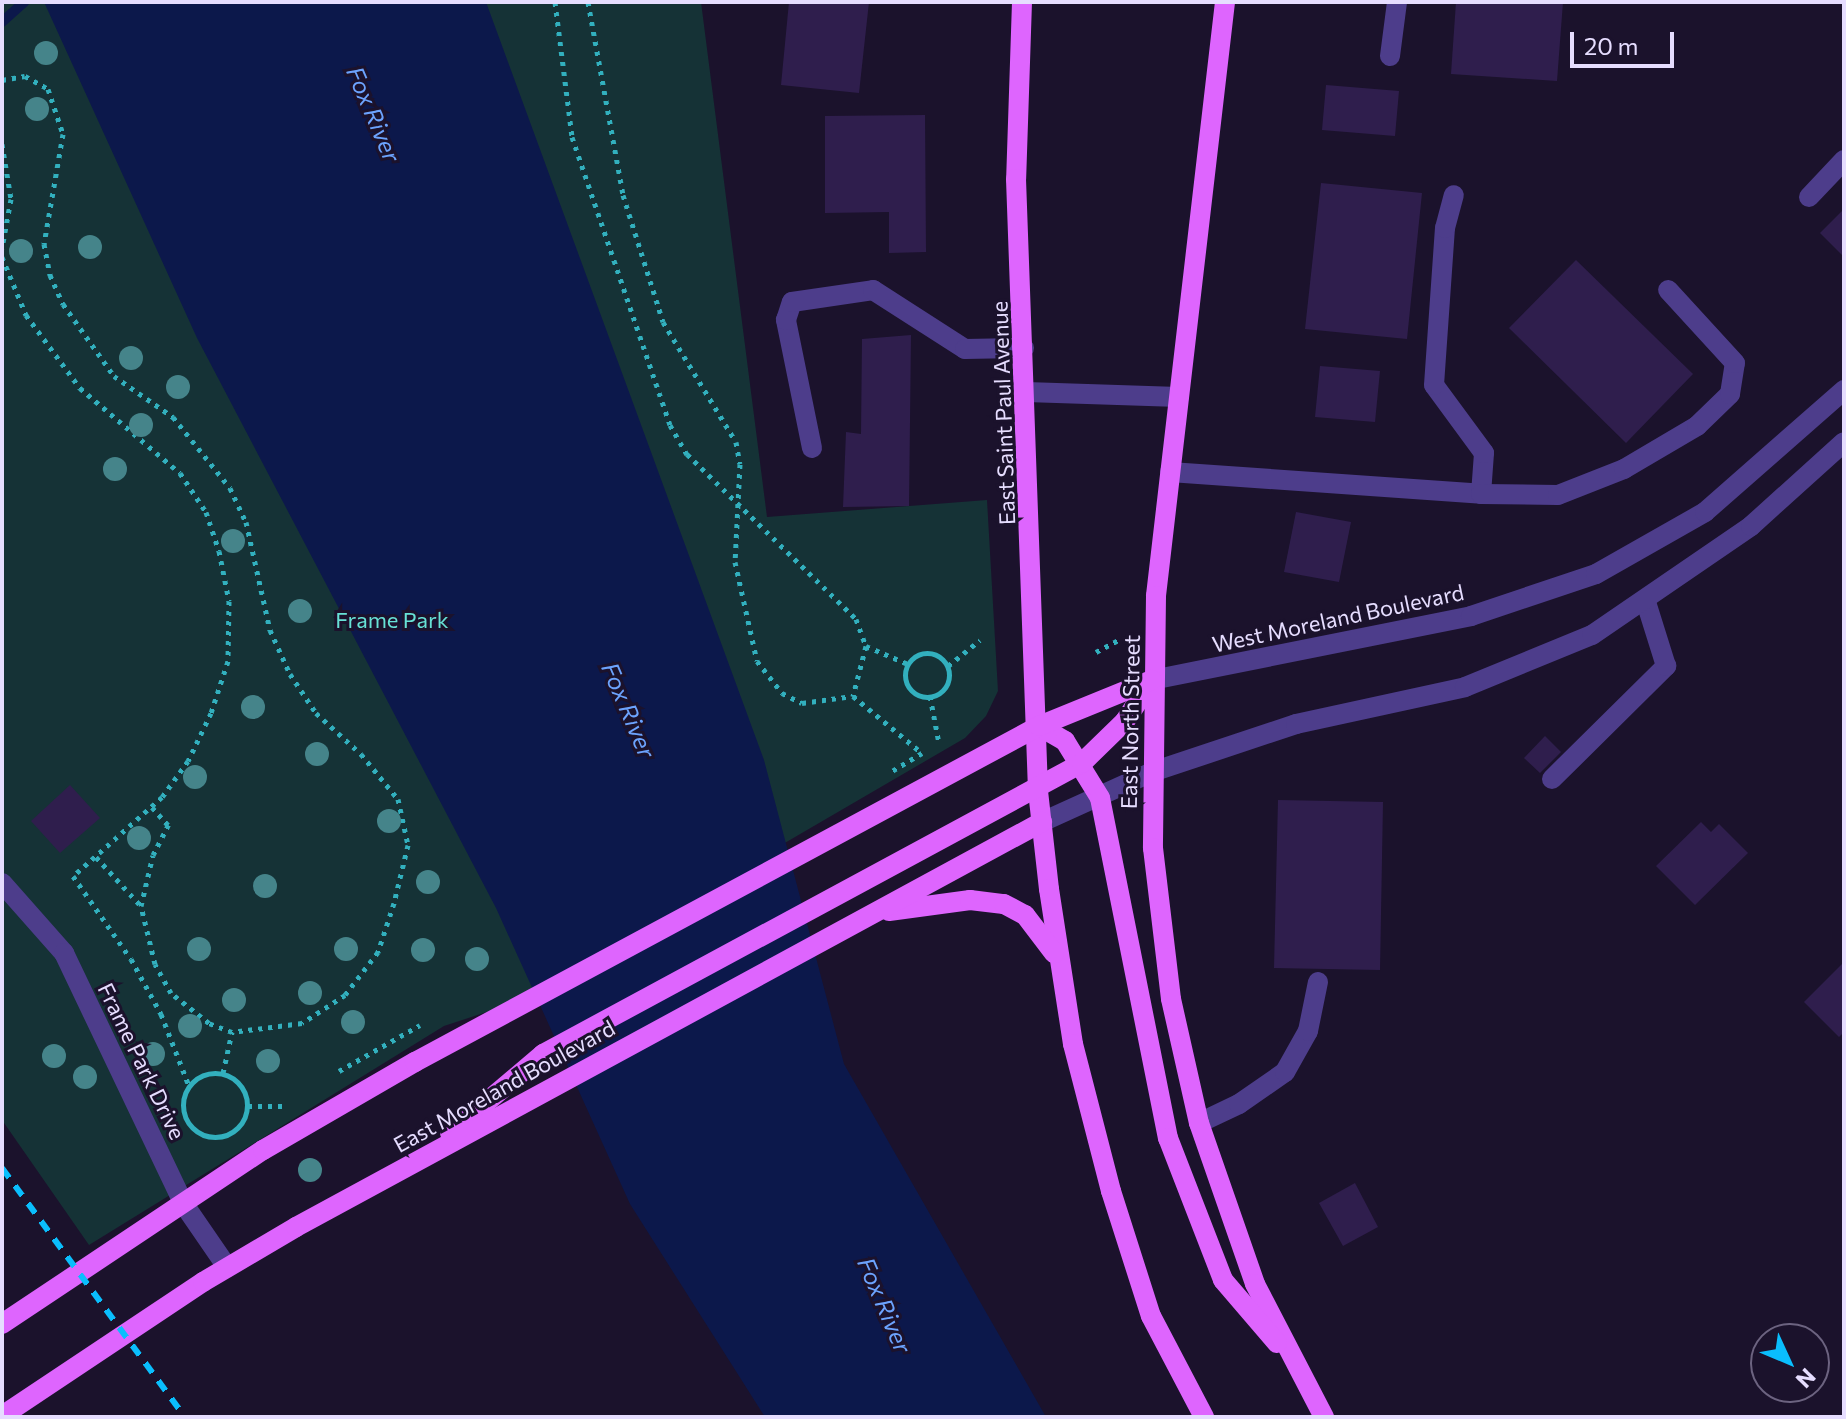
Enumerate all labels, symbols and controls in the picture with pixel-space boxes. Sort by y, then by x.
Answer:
scale bar [1574,16,1678,66]
text: 20 m [1584,31,1638,60]
water label: Fox River [341,62,407,166]
street label: East Saint Paul Avenue [986,300,1020,526]
street label: West Moreland Boulevard [1210,578,1466,658]
park label: Frame Park [335,607,449,633]
street label: East North Street [1115,635,1145,809]
water label: Fox River [596,658,662,762]
street label: Frame Park Drive [93,978,191,1144]
street label: East Moreland Boulevard [389,1014,619,1158]
water label: Fox River [852,1253,918,1357]
north arrow [1750,1323,1830,1403]
text: N [1791,1363,1822,1394]

